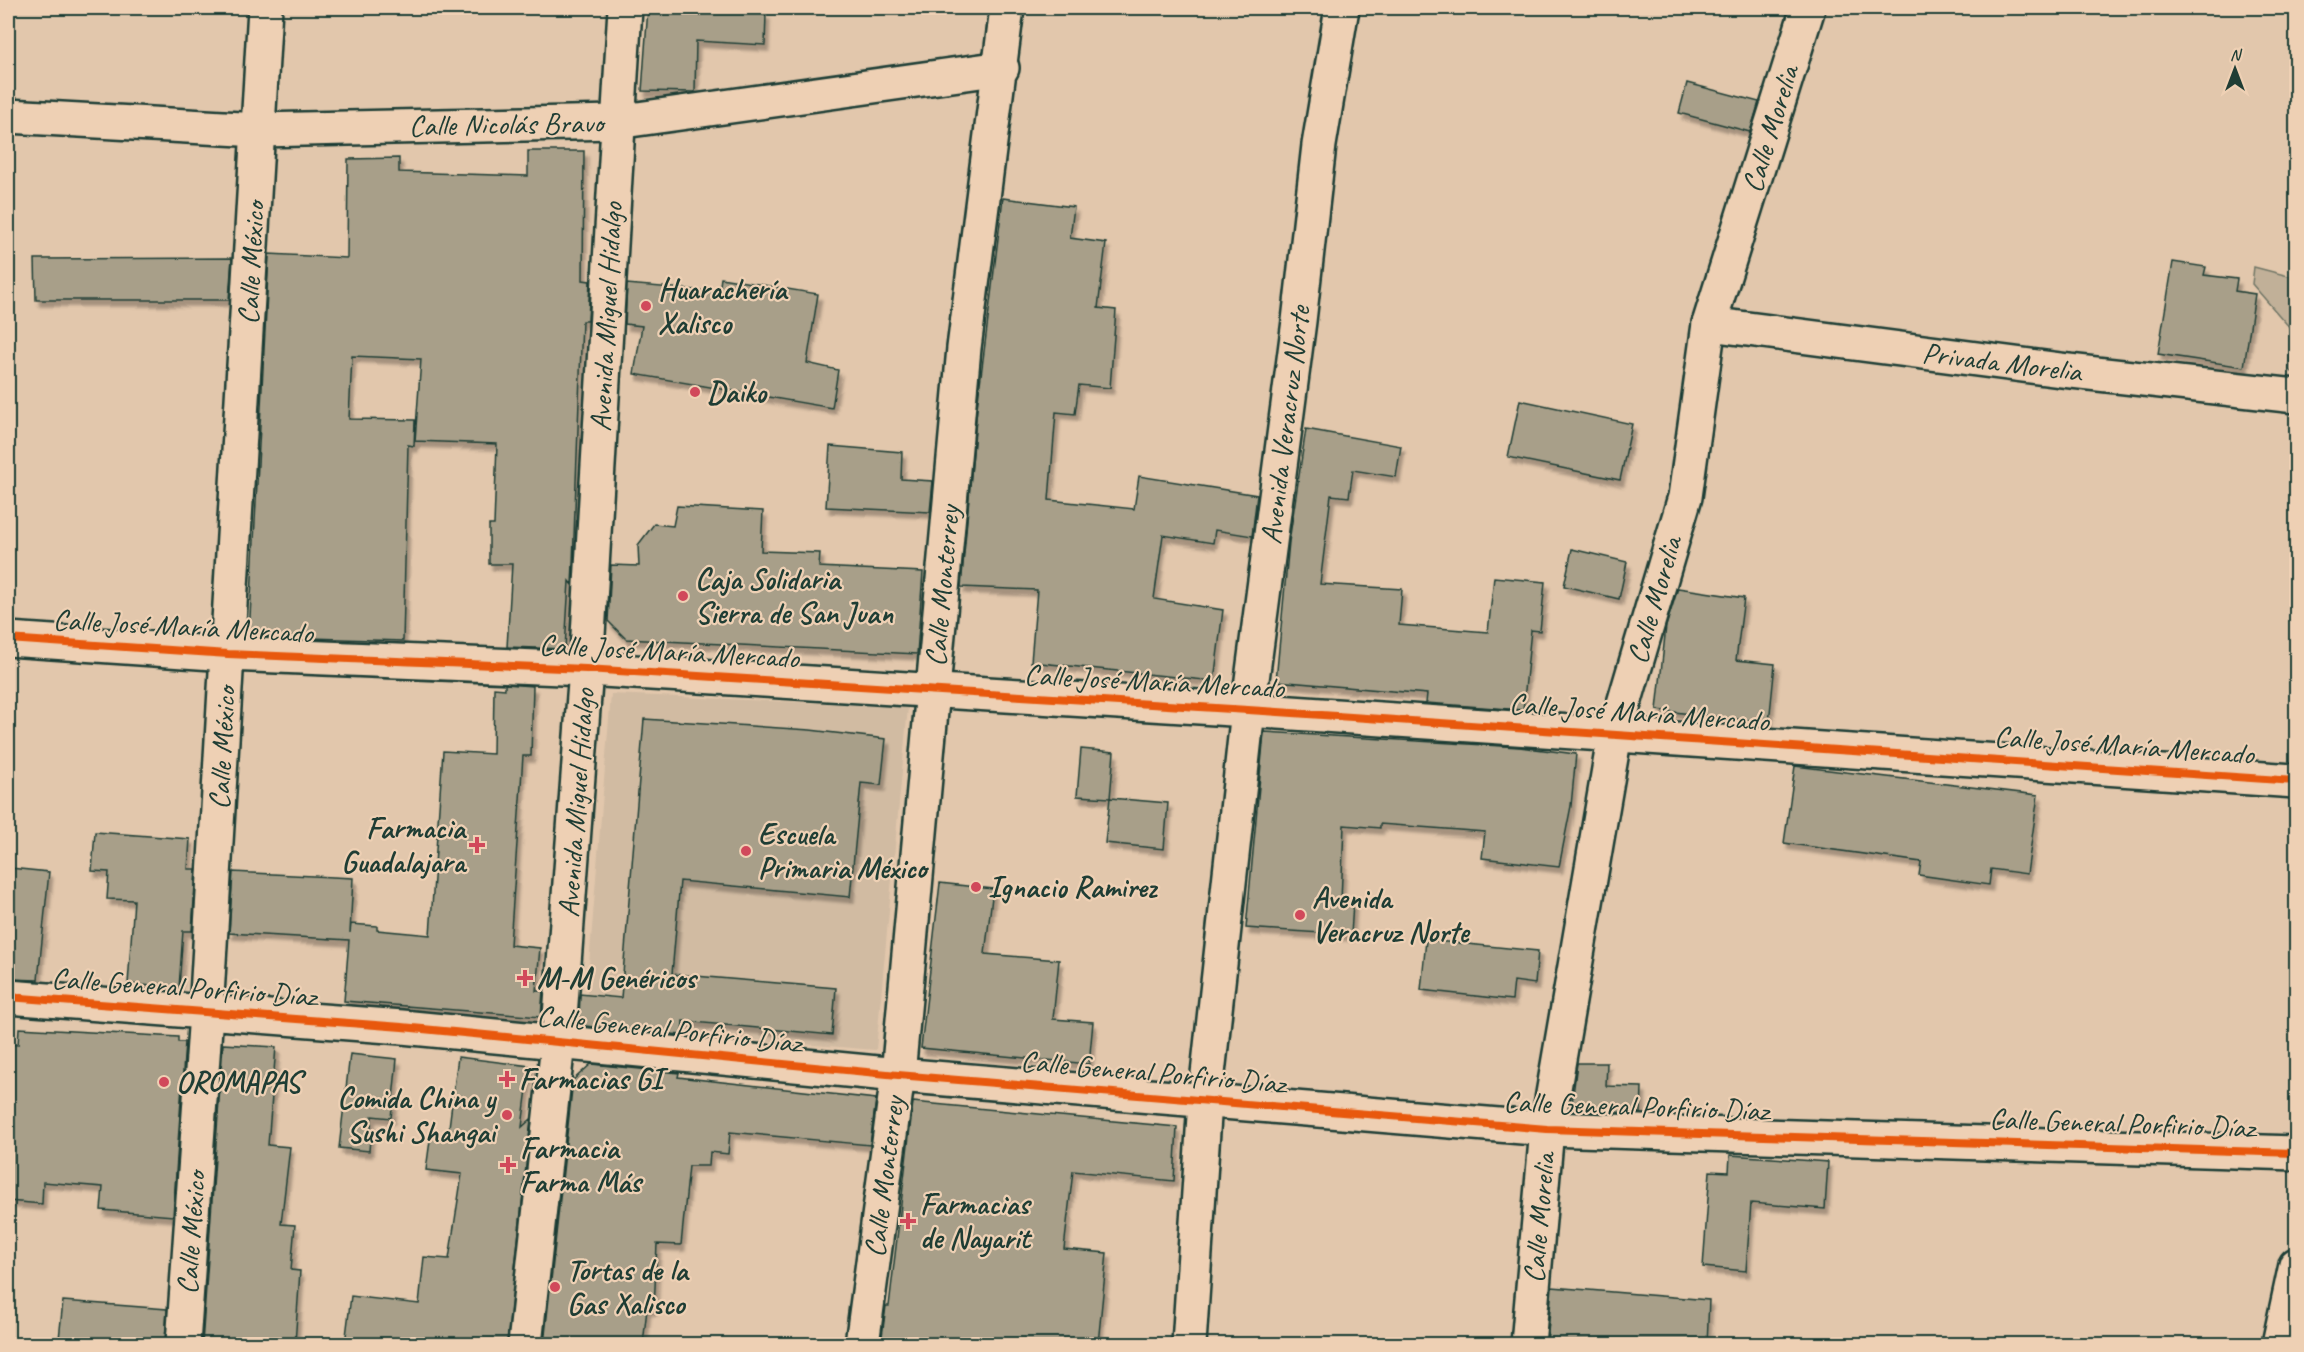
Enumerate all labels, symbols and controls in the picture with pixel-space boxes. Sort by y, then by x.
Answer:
north arrow [2205,39,2265,99]
text: N [2230,45,2243,65]
street label: Calle Morelia [1733,58,1808,197]
street label: Calle Nicolás Bravo [408,103,607,145]
street label: Calle México [229,197,273,325]
street label: Avenida Miguel Hidalgo [581,200,631,433]
place label: Huarachería Xalisco [658,270,789,342]
marker: Huarachería Xalisco [639,299,653,313]
street label: Avenida Veracruz Norte [1252,302,1319,546]
street label: Privada Morelia [1920,333,2086,391]
place label: Daiko [707,373,768,411]
marker: Daiko [688,385,702,399]
street label: Calle Monterrey [916,501,968,668]
street label: Calle Morelia [1618,529,1691,668]
place label: Caja Solidaria Sierra de San Juan [695,560,894,632]
marker: Caja Solidaria Sierra de San Juan [676,589,690,603]
street label: Calle José María Mercado [52,600,315,652]
street label: Calle José María Mercado [538,625,801,677]
street label: Calle José María Mercado [1023,655,1286,707]
street label: Calle México [200,682,244,810]
street label: Calle José María Mercado [1508,684,1772,740]
street label: Avenida Miguel Hidalgo [549,686,603,919]
street label: Calle José María Mercado [1993,717,2257,773]
place label: Farmacia Guadalajara [341,809,468,881]
place label: Escuela Primaria México [758,815,930,887]
marker: Farmacia Guadalajara [470,838,484,852]
marker: Escuela Primaria México [739,844,753,858]
place label: Ignacio Ramirez [988,868,1159,906]
place label: Avenida Veracruz Norte [1312,879,1470,951]
marker: Ignacio Ramirez [969,880,983,894]
marker: Avenida Veracruz Norte [1293,908,1307,922]
street label: Calle General Porfirio Díaz [50,959,321,1015]
place label: M-M Genéricos [537,959,699,997]
marker: M-M Genéricos [518,971,532,985]
street label: Calle General Porfirio Díaz [535,996,807,1062]
street label: Calle General Porfirio Díaz [1019,1041,1290,1103]
place label: Farmacias GI [519,1060,669,1098]
place label: OROMAPAS [176,1063,308,1101]
marker: Farmacias GI [500,1072,514,1086]
marker: OROMAPAS [157,1075,171,1089]
place label: Comida China y Sushi Shangai [337,1079,499,1151]
street label: Calle General Porfirio Díaz [1503,1082,1773,1130]
street label: Calle Monterrey [855,1092,913,1259]
street label: Calle General Porfirio Díaz [1989,1099,2259,1147]
marker: Comida China y Sushi Shangai [500,1108,514,1122]
place label: Farmacia Farma Más [520,1129,644,1201]
street label: Calle Morelia [1514,1149,1564,1285]
marker: Farmacia Farma Más [501,1158,515,1172]
street label: Calle México [168,1167,214,1296]
place label: Farmacias de Nayarit [920,1185,1033,1258]
marker: Farmacias de Nayarit [901,1214,915,1228]
place label: Tortas de la Gas Xalisco [567,1251,690,1323]
marker: Tortas de la Gas Xalisco [548,1280,562,1294]

